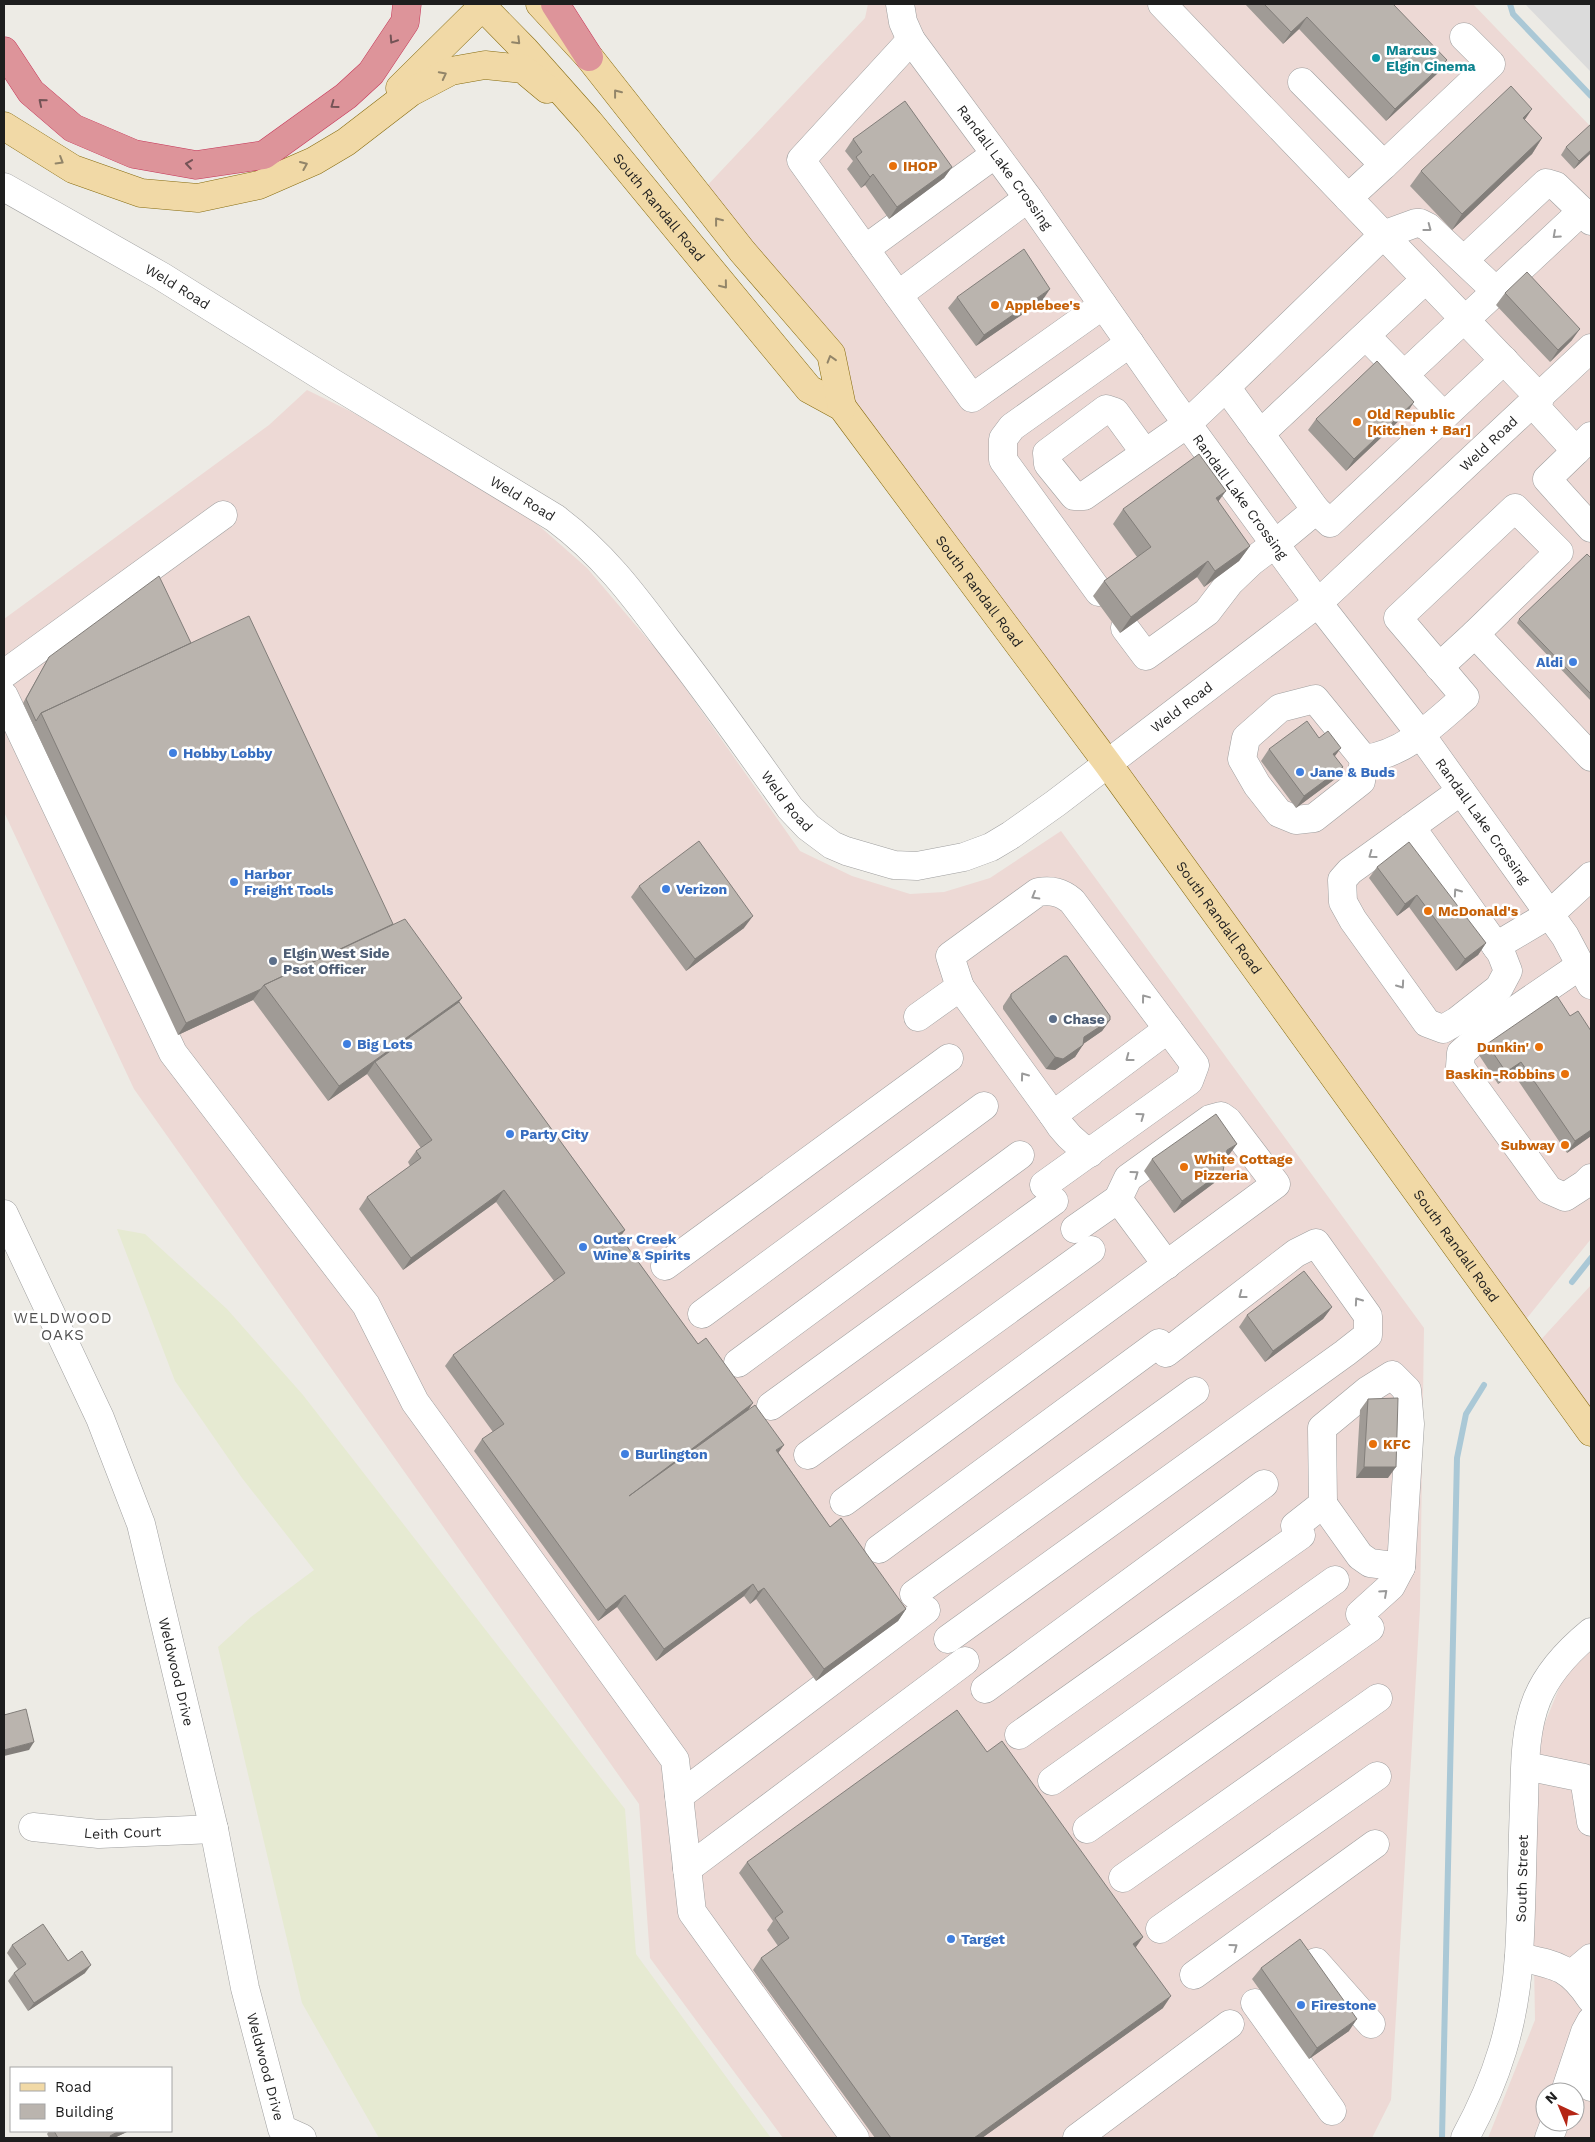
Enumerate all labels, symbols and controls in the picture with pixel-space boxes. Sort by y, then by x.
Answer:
one-way arrow [390,34,399,43]
one-way arrow [511,35,520,44]
place label: Marcus Elgin Cinema [1386,42,1477,74]
marker: Marcus Elgin Cinema [1370,52,1382,64]
one-way arrow [438,71,447,81]
one-way arrow [614,89,623,99]
one-way arrow [39,99,48,108]
one-way arrow [331,99,340,107]
street label: Randall Lake Crossing [954,102,1056,233]
street label: South Randall Road [610,150,708,264]
one-way arrow [55,154,64,164]
place label: IHOP [903,158,938,174]
one-way arrow [185,159,193,169]
marker: IHOP [887,160,899,172]
one-way arrow [299,161,308,172]
one-way arrow [714,217,723,226]
one-way arrow [1422,223,1431,231]
one-way arrow [1553,229,1562,238]
street label: Weld Road [142,261,213,312]
one-way arrow [718,279,726,288]
place label: Applebee's [1005,297,1081,313]
marker: Applebee's [989,299,1001,311]
one-way arrow [827,355,837,364]
place label: Old Republic [Kitchen + Bar] [1367,406,1471,438]
street label: Weld Road [1456,413,1521,474]
marker: Old Republic [Kitchen + Bar] [1351,416,1363,428]
street label: Randall Lake Crossing [1189,431,1292,563]
street label: Weld Road [487,473,558,524]
street label: South Randall Road [933,532,1026,650]
place label: Aldi [1536,654,1563,670]
marker: Aldi [1567,656,1579,668]
street label: Weld Road [1148,679,1216,736]
place label: Hobby Lobby [183,745,272,761]
marker: Hobby Lobby [167,747,179,759]
street label: Randall Lake Crossing [1432,755,1533,887]
place label: Jane & Buds [1310,764,1396,780]
marker: Jane & Buds [1294,766,1306,778]
street label: Weld Road [758,768,816,835]
one-way arrow [1368,849,1377,858]
street label: South Randall Road [1173,858,1265,977]
place label: Harbor Freight Tools [244,866,334,898]
marker: Harbor Freight Tools [228,876,240,888]
place label: Verizon [676,881,727,897]
marker: Verizon [660,883,672,895]
one-way arrow [1454,888,1463,898]
one-way arrow [1032,890,1041,900]
place label: McDonald's [1438,903,1519,919]
marker: McDonald's [1422,905,1434,917]
place label: Elgin West Side Psot Officer [283,945,390,977]
marker: Elgin West Side Psot Officer [267,955,279,967]
one-way arrow [1395,979,1404,989]
one-way arrow [1142,995,1150,1004]
place label: Chase [1063,1011,1105,1027]
marker: Chase [1047,1013,1059,1025]
place label: Big Lots [357,1036,413,1052]
marker: Big Lots [341,1038,353,1050]
place label: Dunkin' [1477,1039,1529,1055]
marker: Dunkin' [1533,1041,1545,1053]
one-way arrow [1126,1053,1135,1061]
place label: Baskin-Robbins [1445,1066,1556,1082]
marker: Baskin-Robbins [1559,1068,1571,1080]
one-way arrow [1021,1072,1030,1082]
one-way arrow [1135,1113,1145,1122]
place label: Party City [520,1126,589,1142]
marker: Party City [504,1128,516,1140]
place label: Subway [1501,1137,1555,1153]
marker: Subway [1559,1139,1571,1151]
place label: White Cottage Pizzeria [1194,1151,1293,1183]
marker: White Cottage Pizzeria [1178,1161,1190,1173]
one-way arrow [1129,1171,1138,1179]
street label: South Randall Road [1410,1186,1502,1305]
place label: Outer Creek Wine & Spirits [593,1231,691,1263]
marker: Outer Creek Wine & Spirits [577,1241,589,1253]
one-way arrow [1239,1289,1248,1297]
one-way arrow [1355,1297,1364,1307]
district label: WELDWOOD OAKS [13,1309,113,1344]
place label: KFC [1383,1436,1411,1452]
marker: KFC [1367,1438,1379,1450]
place label: Burlington [635,1446,708,1462]
marker: Burlington [619,1448,631,1460]
one-way arrow [1378,1590,1387,1599]
street label: Weldwood Drive [156,1616,197,1727]
street label: Leith Court [83,1823,162,1842]
street label: South Street [1513,1834,1531,1923]
place label: Target [961,1931,1005,1947]
marker: Target [945,1933,957,1945]
one-way arrow [1228,1943,1237,1953]
place label: Firestone [1311,1997,1376,2013]
marker: Firestone [1295,1999,1307,2011]
street label: Weldwood Drive [244,2011,287,2122]
legend [10,2067,172,2132]
text: Road [55,2078,92,2096]
north arrow [1535,2082,1585,2132]
text: N [1542,2088,1560,2107]
text: Building [55,2103,113,2121]

